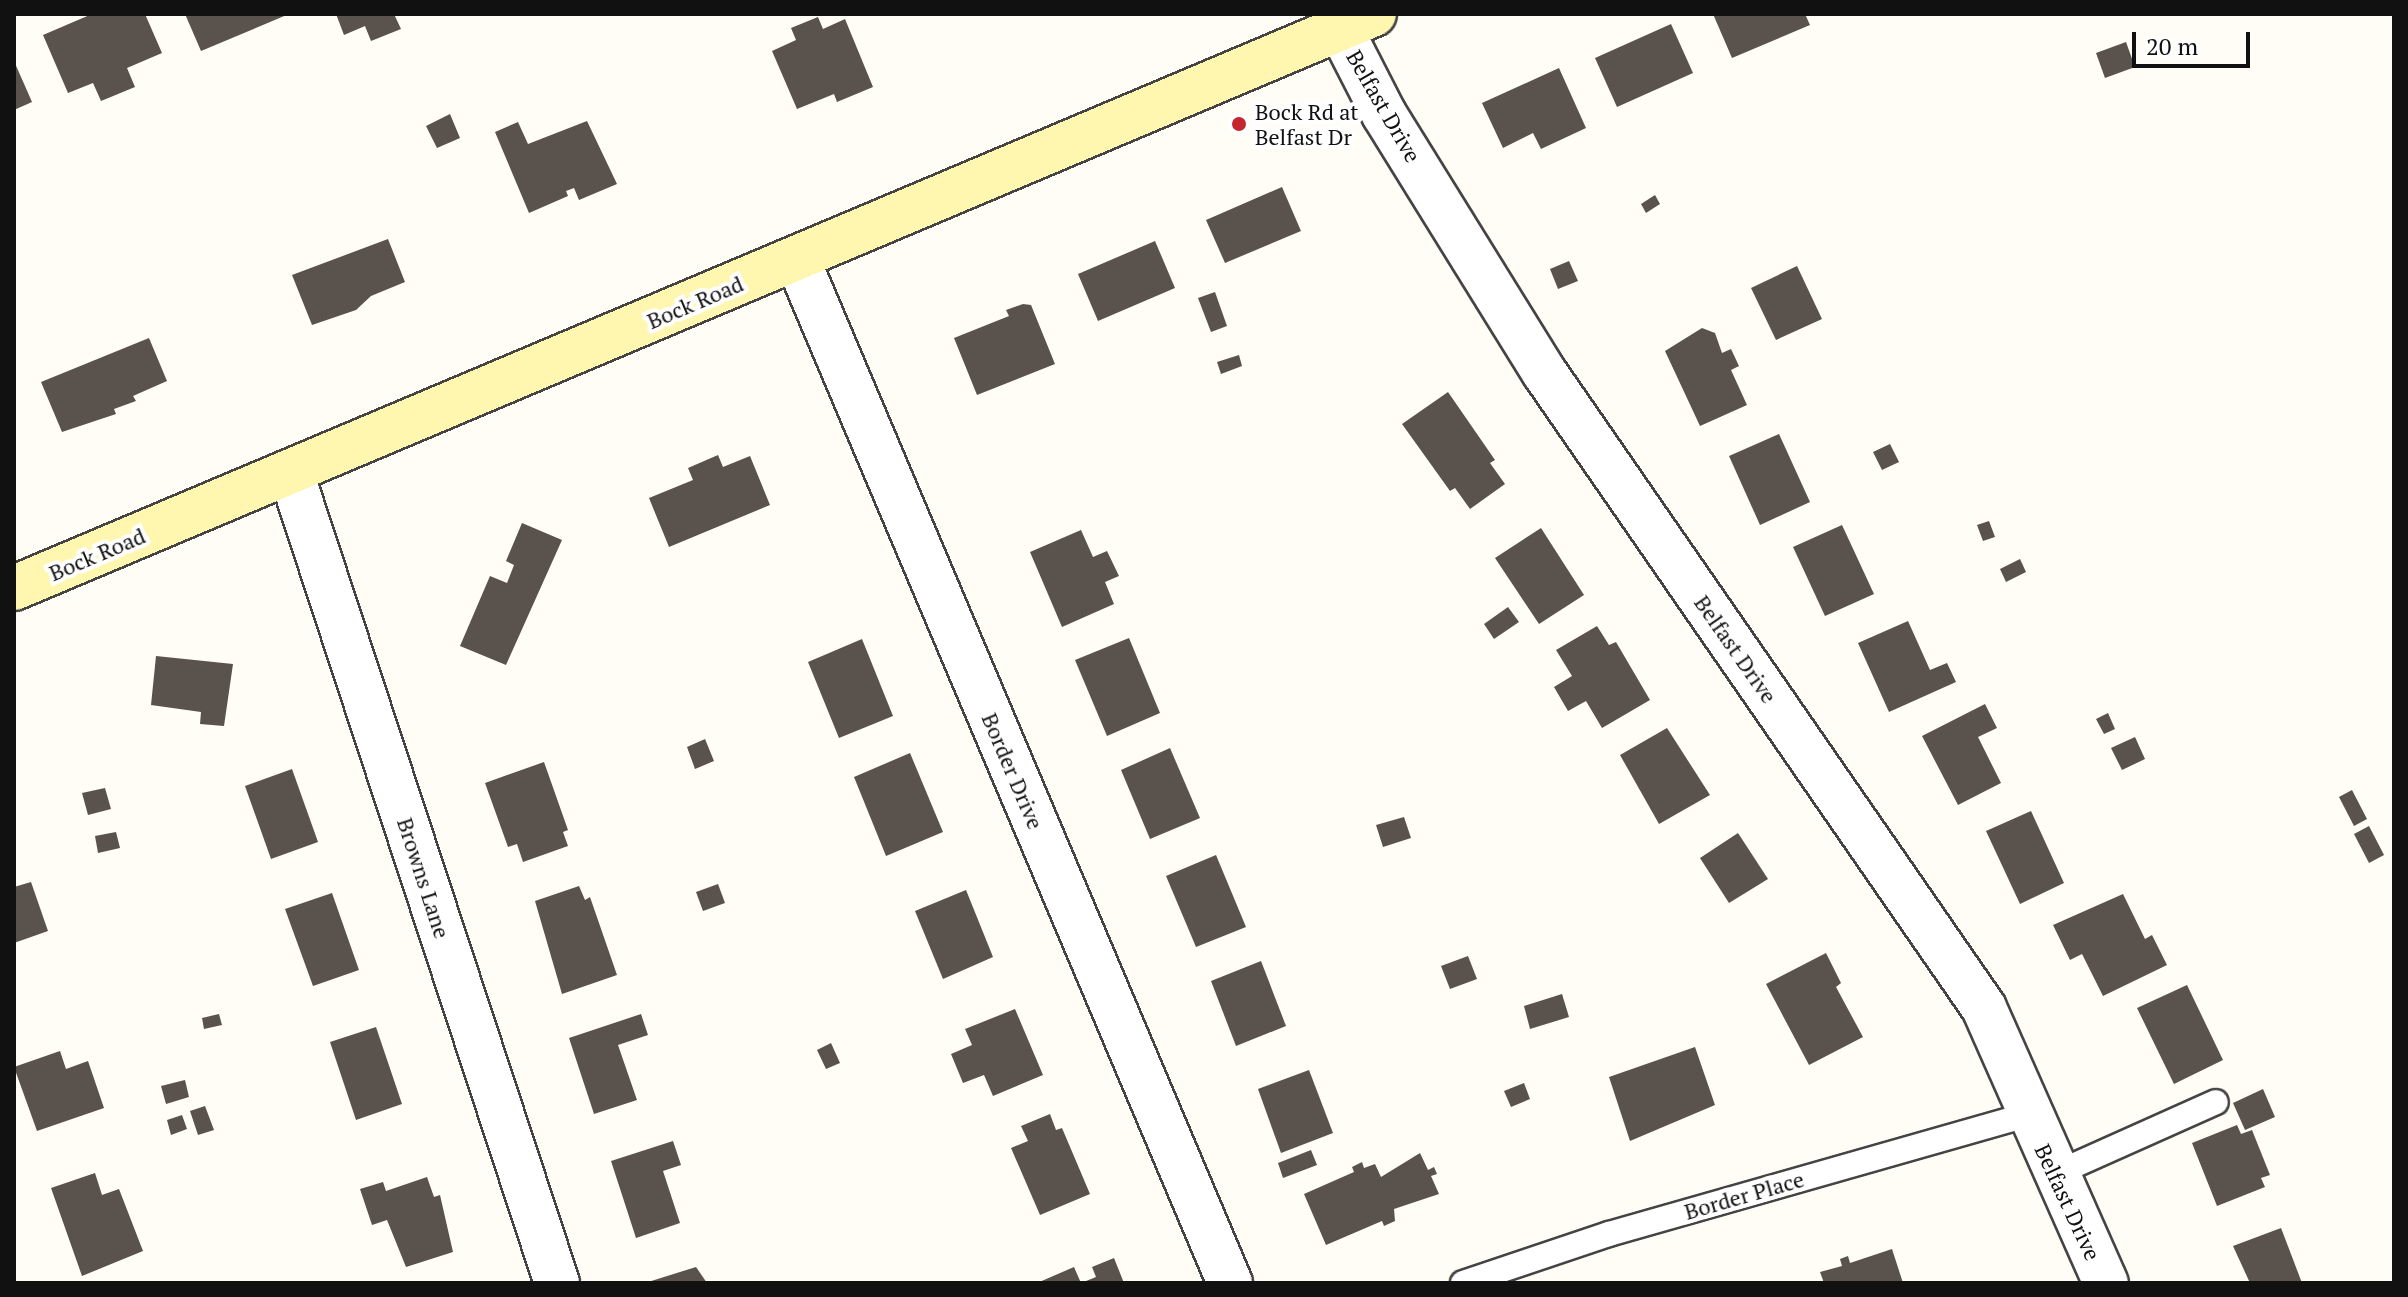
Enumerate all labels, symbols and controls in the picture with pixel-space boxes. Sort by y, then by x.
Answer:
scale bar [2136,16,2254,66]
text: 20 m [2146,30,2198,62]
street label: Belfast Drive [1341,45,1427,167]
place label: Bock Rd at Belfast Dr [1255,98,1358,150]
marker: Bock Rd at Belfast Dr [1230,115,1248,133]
street label: Bock Road [643,270,747,334]
street label: Bock Road [45,522,149,586]
street label: Belfast Drive [1689,590,1783,708]
street label: Border Drive [977,709,1049,833]
street label: Browns Lane [392,814,456,942]
street label: Belfast Drive [2030,1140,2106,1264]
street label: Border Place [1681,1165,1807,1225]

